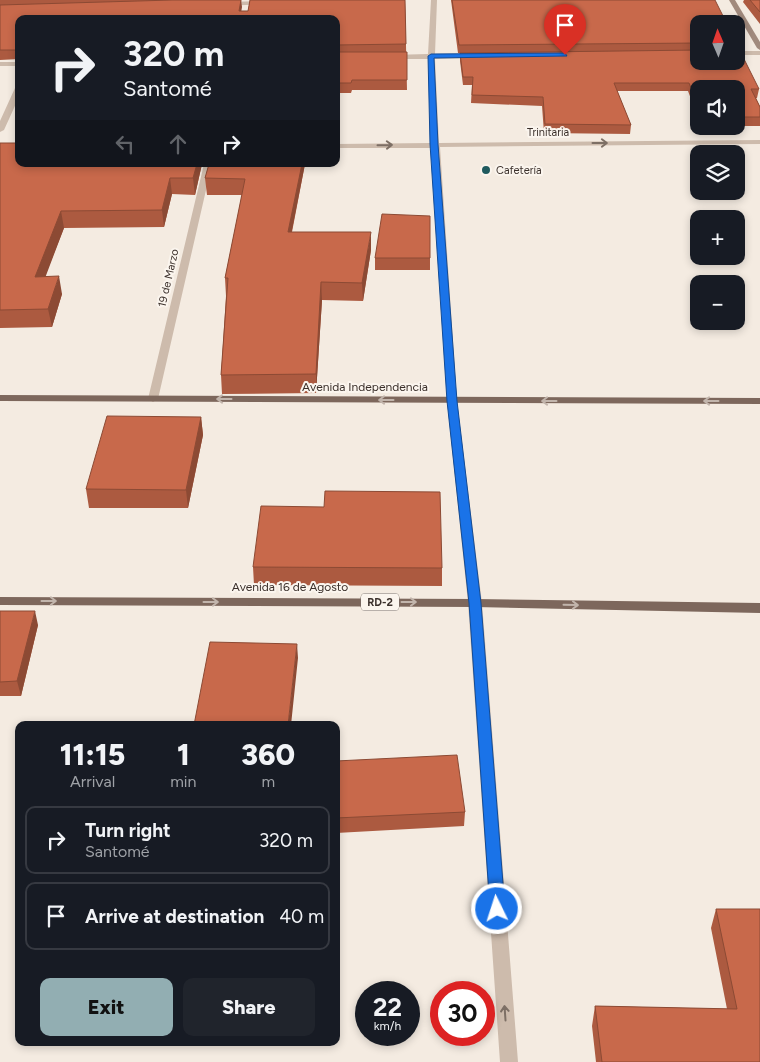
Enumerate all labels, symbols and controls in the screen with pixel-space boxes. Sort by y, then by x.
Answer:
pin [544,4,586,55]
icon: arrive [551,11,579,39]
north arrow [690,15,745,70]
map controls [690,15,745,330]
text: 320 m [123,33,224,75]
icon: right [40,35,105,100]
text: Santomé [123,75,212,102]
button: sound [690,80,745,135]
street label: Trinitaria [527,126,569,139]
icon: left [111,130,139,158]
icon: ahead [164,130,192,158]
icon: right [217,130,245,158]
one-way arrow [592,138,608,148]
one-way arrow [376,140,393,150]
button: layers [690,145,745,200]
marker: Cafetería [480,164,492,176]
place label: Cafetería [496,164,542,177]
button: + [690,210,745,265]
street label: 19 de Marzo [156,248,181,308]
button: − [690,275,745,330]
street label: Avenida Independencia [302,380,428,394]
one-way arrow [216,394,232,404]
one-way arrow [379,396,395,405]
one-way arrow [541,396,558,406]
one-way arrow [704,396,720,406]
street label: Avenida 16 de Agosto [232,580,348,594]
road number: RD-2 [361,594,399,610]
one-way arrow [40,596,56,606]
one-way arrow [202,597,219,607]
one-way arrow [400,597,416,607]
one-way arrow [563,600,579,609]
text: 11:15 [60,736,125,773]
text: 1 [177,736,190,773]
text: 360 [241,736,295,773]
text: Arrival [70,772,115,791]
text: min [170,772,196,791]
text: m [261,772,275,791]
text: Turn right [85,819,171,842]
icon: right [42,826,70,854]
text: 320 m [259,829,313,852]
text: Santomé [85,842,150,861]
position arrow [470,882,522,934]
icon: arrive [42,902,70,930]
text: Arrive at destination [85,905,264,928]
text: 40 m [279,905,324,928]
button: Exit [40,978,173,1036]
button: Share [183,978,315,1036]
speed limit sign: 30 [430,981,495,1046]
text: 22 [373,992,402,1022]
one-way arrow [500,1006,510,1022]
text: km/h [374,1019,401,1033]

